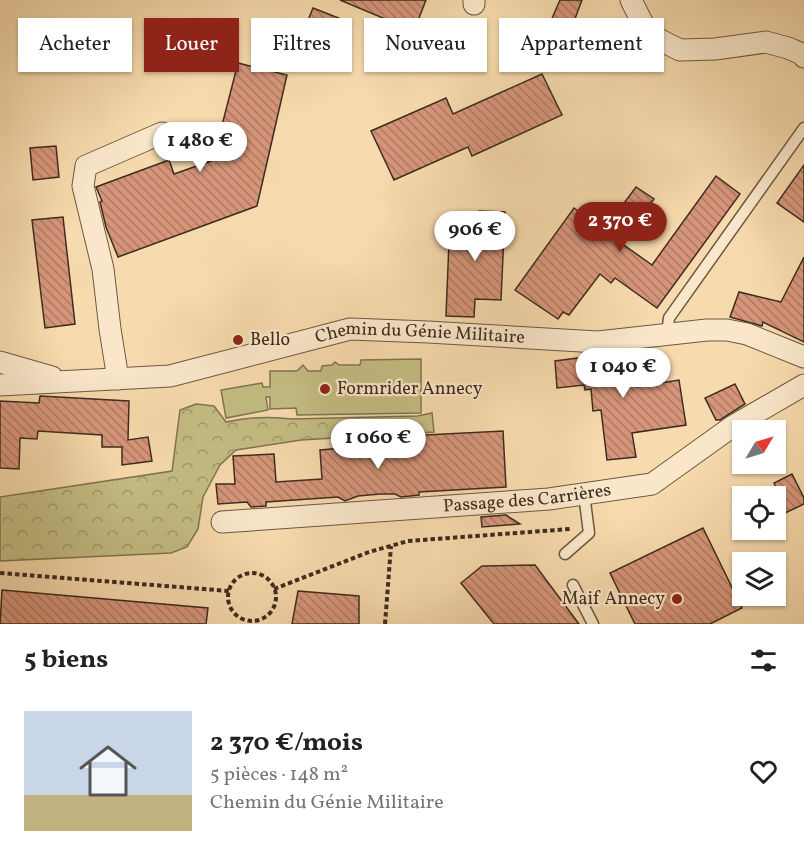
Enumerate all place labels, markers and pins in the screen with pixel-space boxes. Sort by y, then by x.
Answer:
pin: 1 480 € [145,122,255,173]
pin: 2 370 € [565,202,675,253]
pin: 906 € [433,211,517,262]
place label: Bello [250,328,290,353]
marker: Bello [231,333,245,347]
pin: 1 040 € [568,348,678,399]
place label: Formrider Annecy [337,377,483,402]
marker: Formrider Annecy [318,382,332,396]
pin: 1 060 € [323,419,433,470]
place label: Maif Annecy [562,587,665,612]
marker: Maif Annecy [670,592,684,606]

